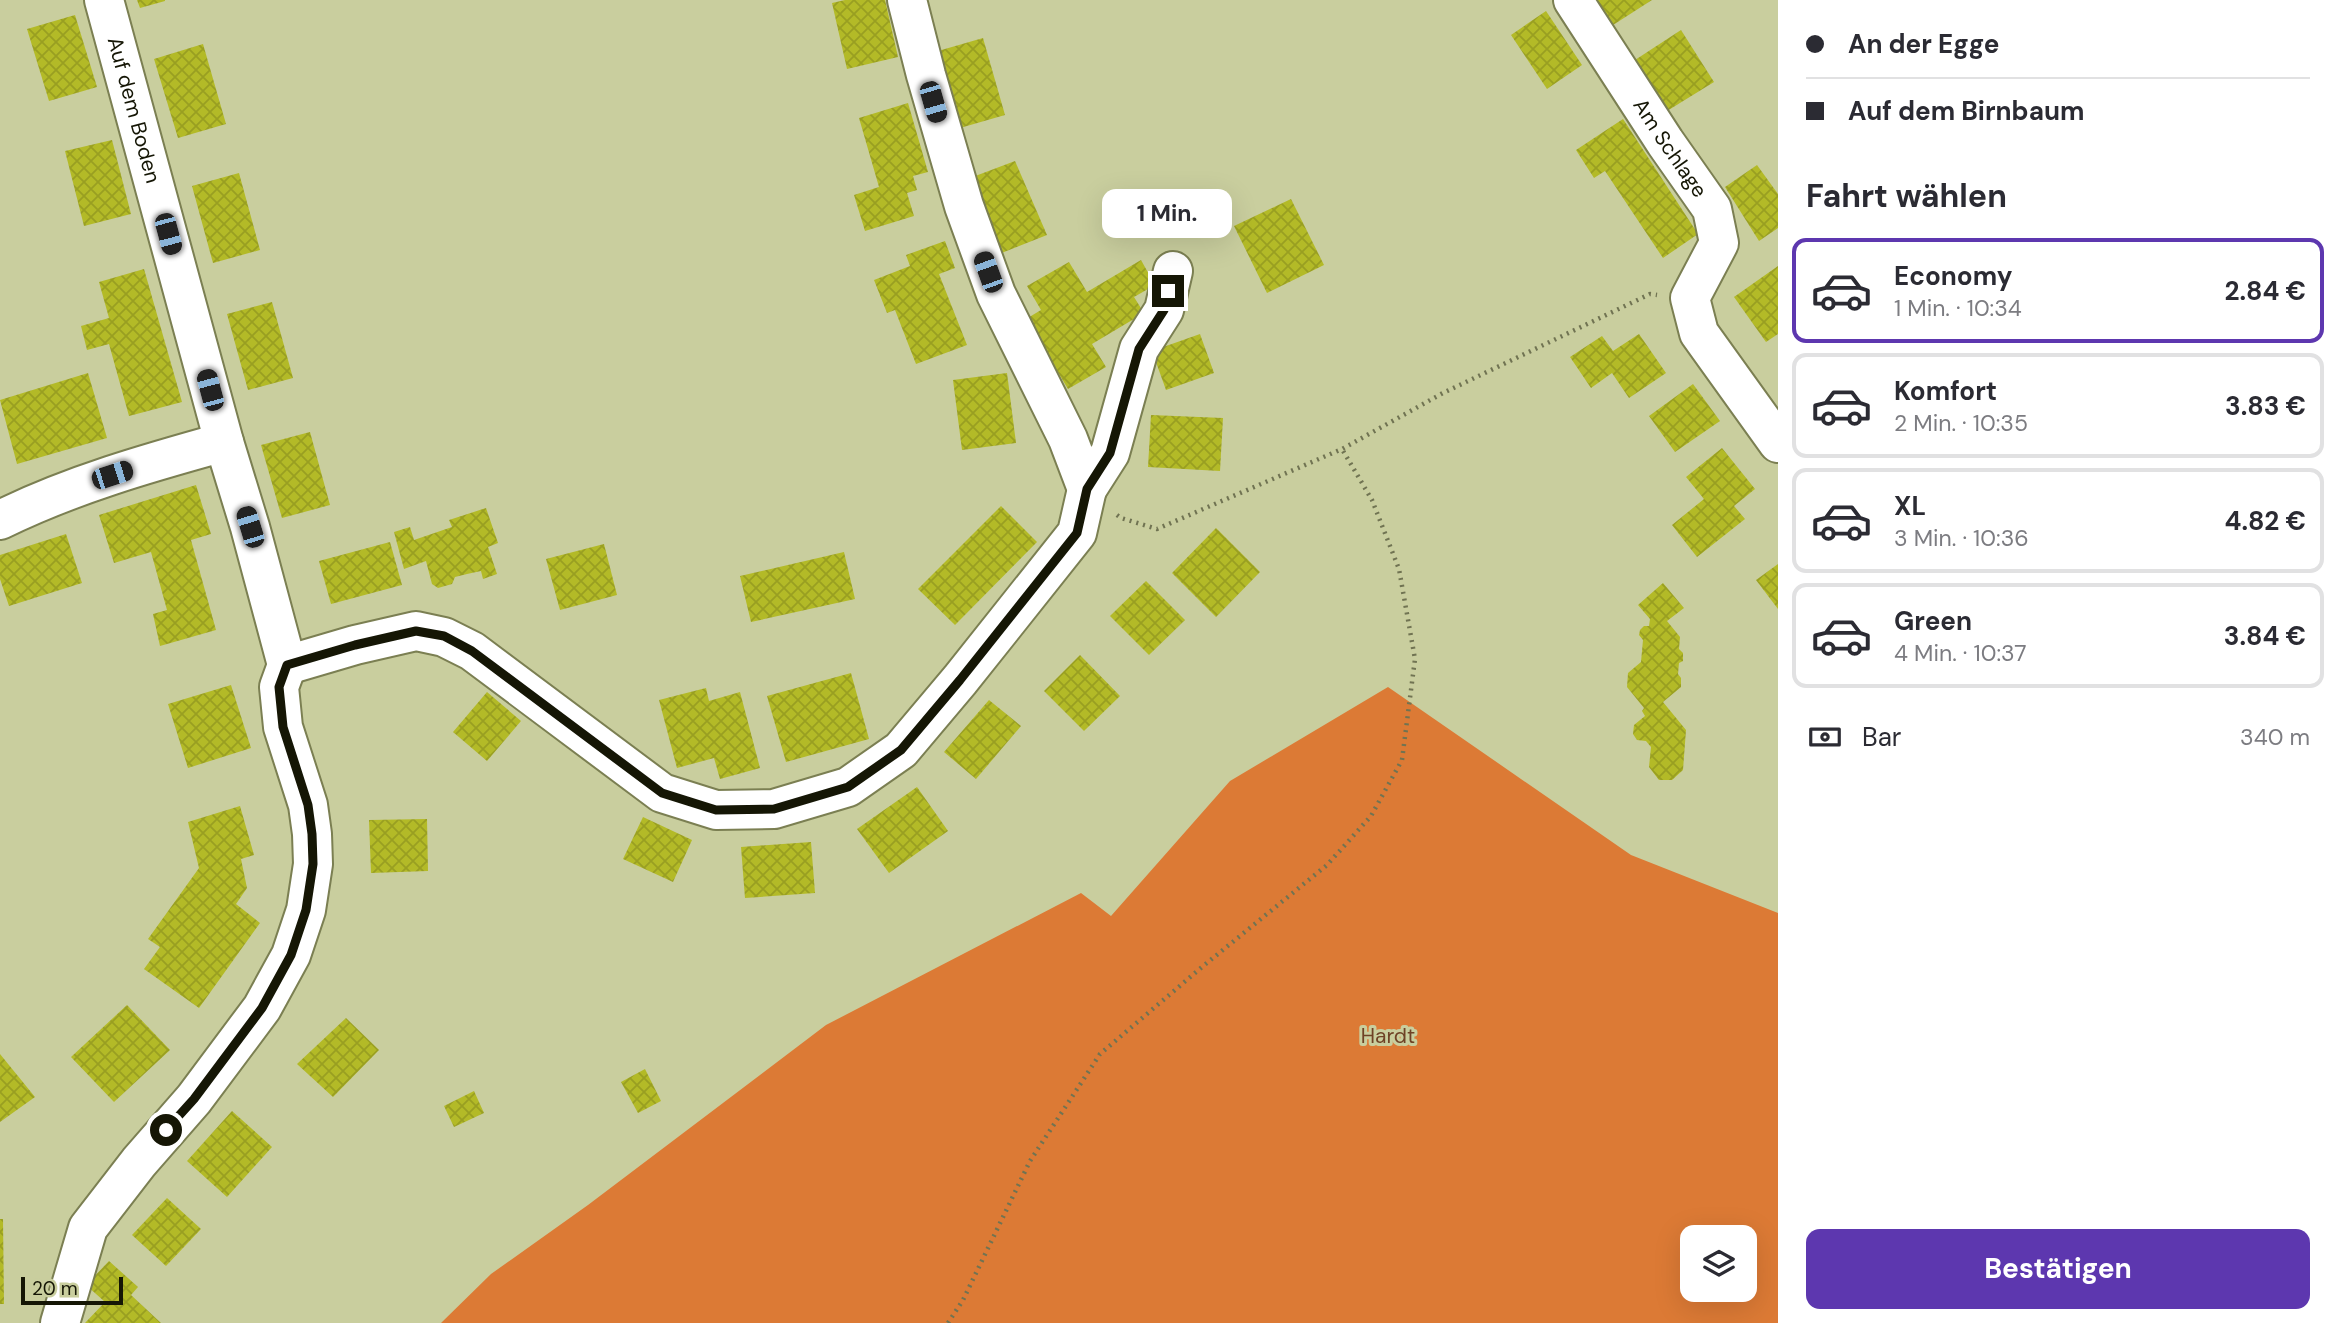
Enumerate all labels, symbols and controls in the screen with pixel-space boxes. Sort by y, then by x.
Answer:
text: An der Egge [1848,27,1999,61]
street label: Auf dem Boden [101,34,167,186]
car [918,79,949,125]
street label: Am Schlage [1627,93,1714,203]
text: Auf dem Birnbaum [1848,94,2084,128]
text: Fahrt wählen [1806,175,2007,217]
callout: 1 Min. [1103,190,1233,238]
text: 1 Min. [1137,198,1197,228]
car [153,211,184,257]
car [971,249,1006,295]
icon: car [1810,259,1873,322]
text: Economy [1894,259,2012,293]
text: 2.84 € [2224,274,2306,308]
route end [1152,275,1184,307]
text: 1 Min. · 10:34 [1894,293,2022,323]
car [195,367,226,413]
icon: car [1810,374,1873,437]
text: Komfort [1894,374,1997,408]
text: 3.83 € [2225,389,2306,423]
text: 2 Min. · 10:35 [1894,408,2028,438]
car [89,459,136,491]
icon: car [1810,489,1873,552]
text: XL [1894,489,1926,523]
car [234,504,267,550]
text: 4.82 € [2225,504,2306,538]
text: 3 Min. · 10:36 [1894,523,2029,553]
icon: car [1810,604,1873,667]
text: Green [1894,604,1972,638]
text: 3.84 € [2224,619,2306,653]
text: 4 Min. · 10:37 [1894,638,2027,668]
icon: cash [1806,718,1844,756]
text: Bar [1862,720,1901,754]
text: 340 m [2240,722,2310,752]
park label: Hardt [1361,1022,1415,1050]
route start [150,1114,182,1146]
map controls [1680,1225,1757,1302]
button: layers [1680,1225,1757,1302]
button: Bestätigen [1806,1229,2310,1309]
scale bar [21,1274,122,1306]
text: 20 m [32,1276,78,1301]

